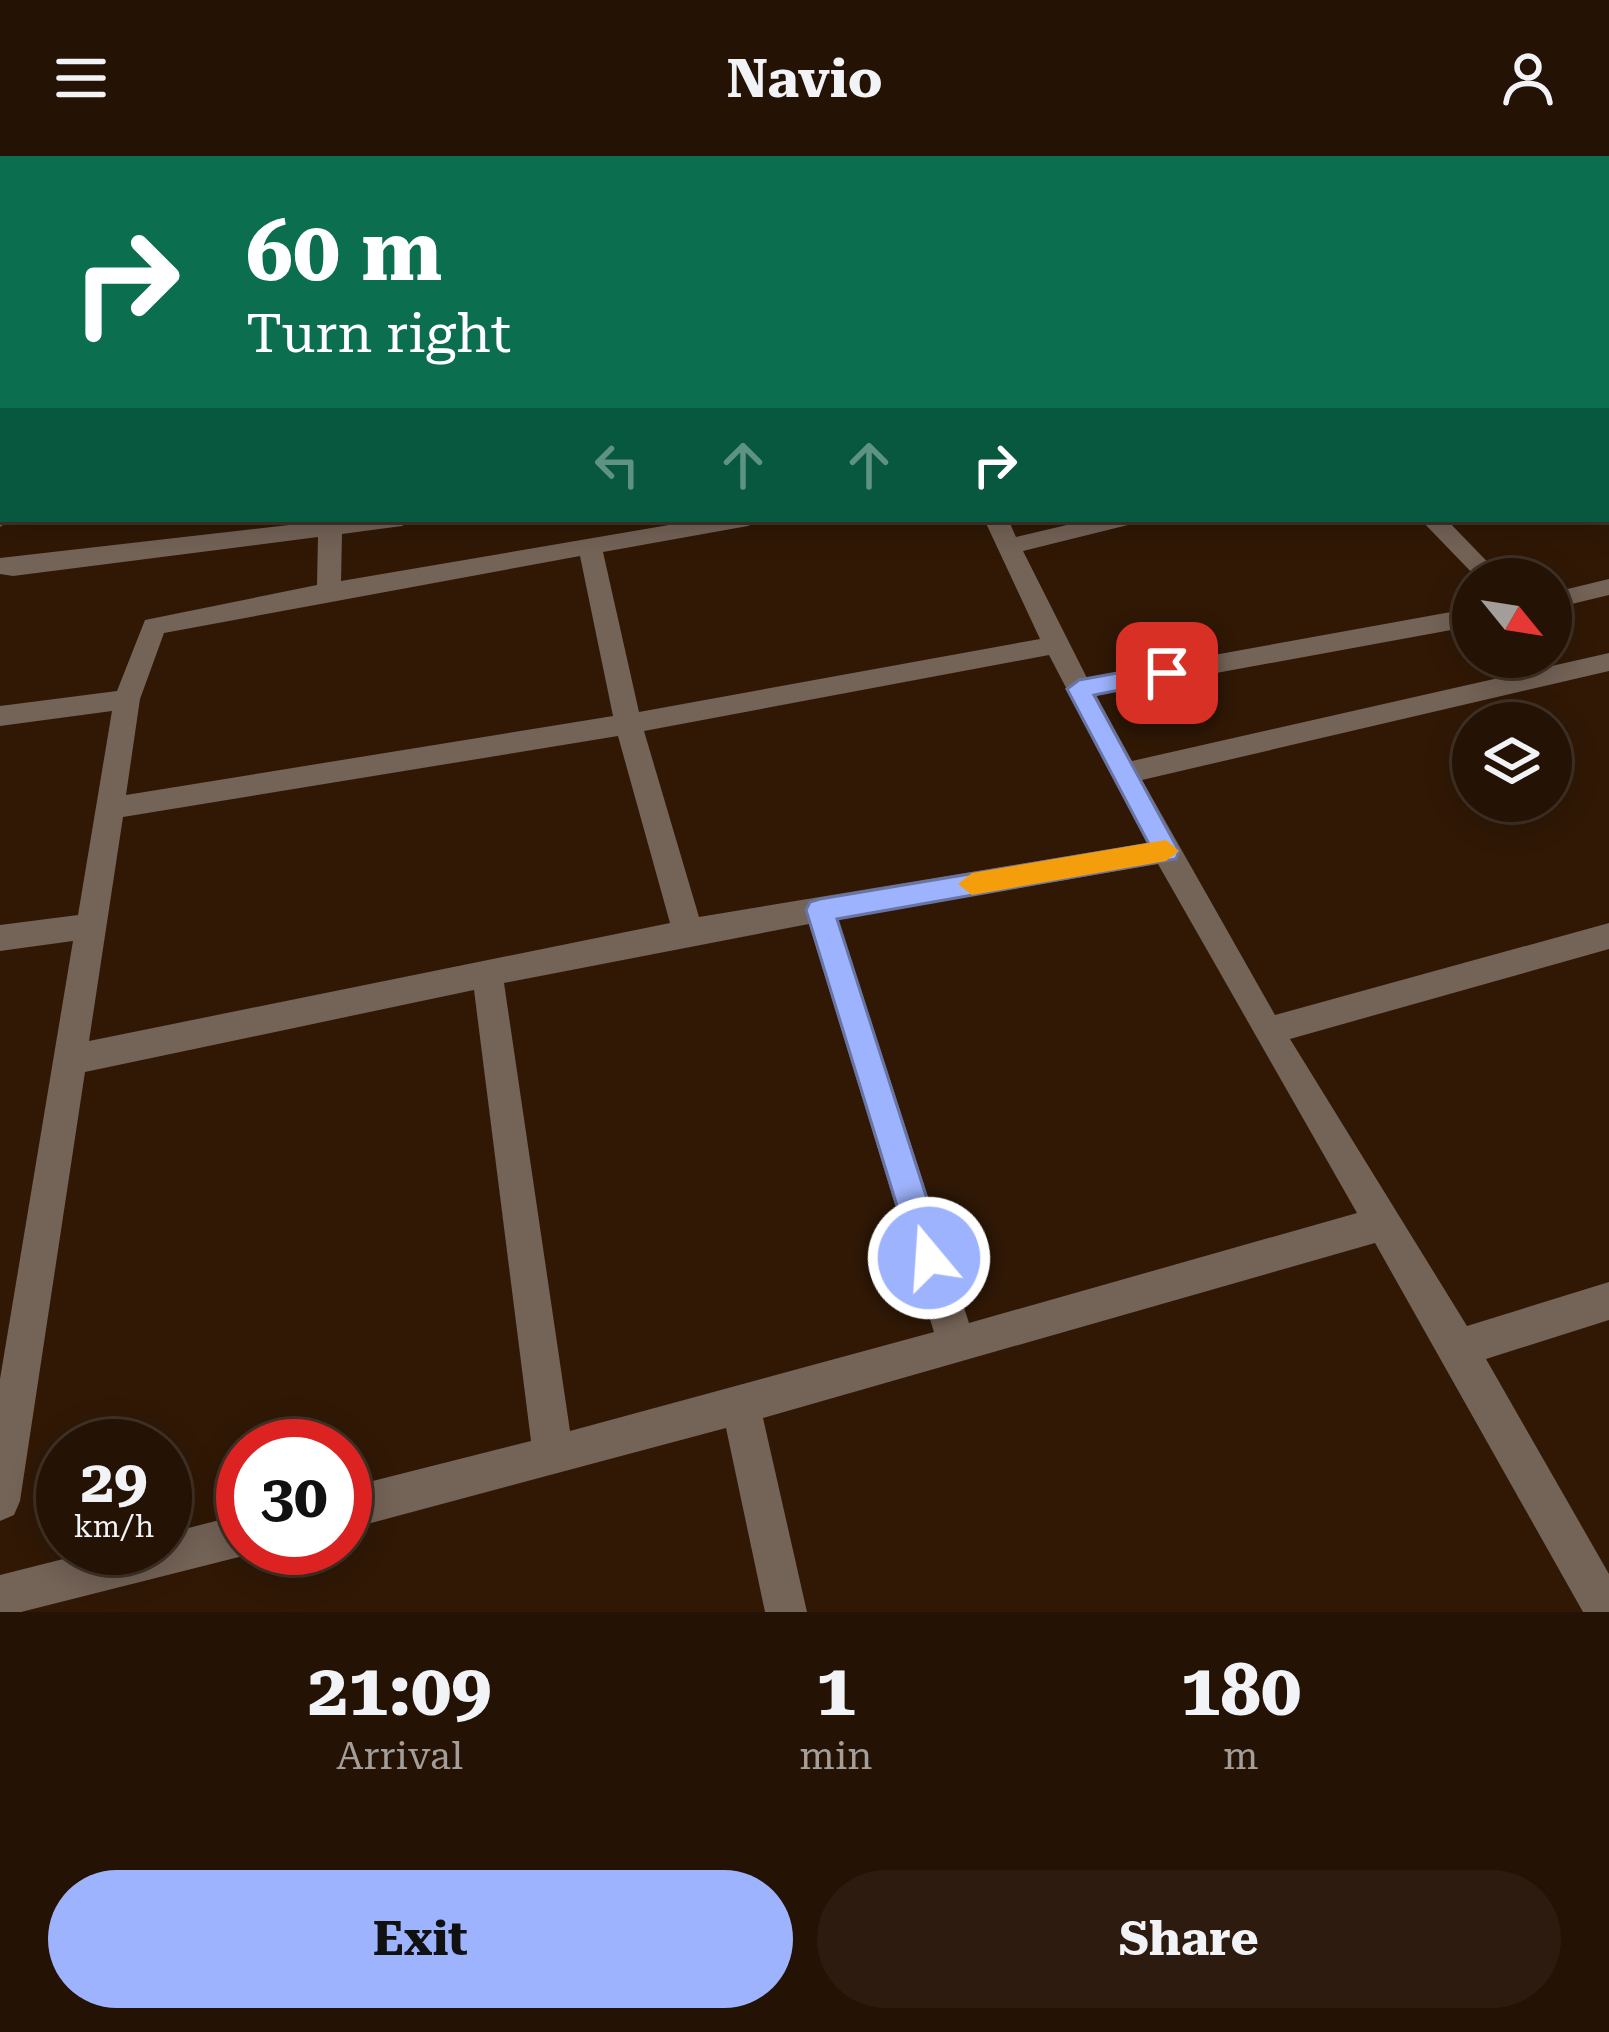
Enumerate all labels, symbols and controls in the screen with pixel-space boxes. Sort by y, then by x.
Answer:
icon: menu [48,45,114,111]
icon: person [1495,45,1561,111]
text: Navio [726,47,883,110]
text: 60 m [246,202,442,300]
icon: right [48,204,204,360]
text: Turn right [246,302,511,365]
icon: left [584,432,650,498]
icon: ahead [710,432,776,498]
icon: ahead [836,432,902,498]
icon: right [962,432,1028,498]
north arrow [1452,558,1572,678]
map controls [1452,558,1572,822]
pin [1116,622,1218,724]
icon: arrive [1134,640,1200,706]
button: layers [1452,702,1572,822]
position arrow [866,1195,992,1321]
speed limit sign: 30 [216,1419,372,1575]
text: 29 [80,1446,148,1517]
text: km/h [74,1509,154,1544]
text: 21:09 [308,1648,492,1733]
text: 1 [816,1648,856,1733]
text: 180 [1180,1648,1301,1733]
text: Arrival [336,1733,463,1779]
text: min [799,1733,873,1779]
text: m [1223,1733,1259,1779]
button: Exit [48,1870,793,2008]
button: Share [817,1870,1561,2008]

